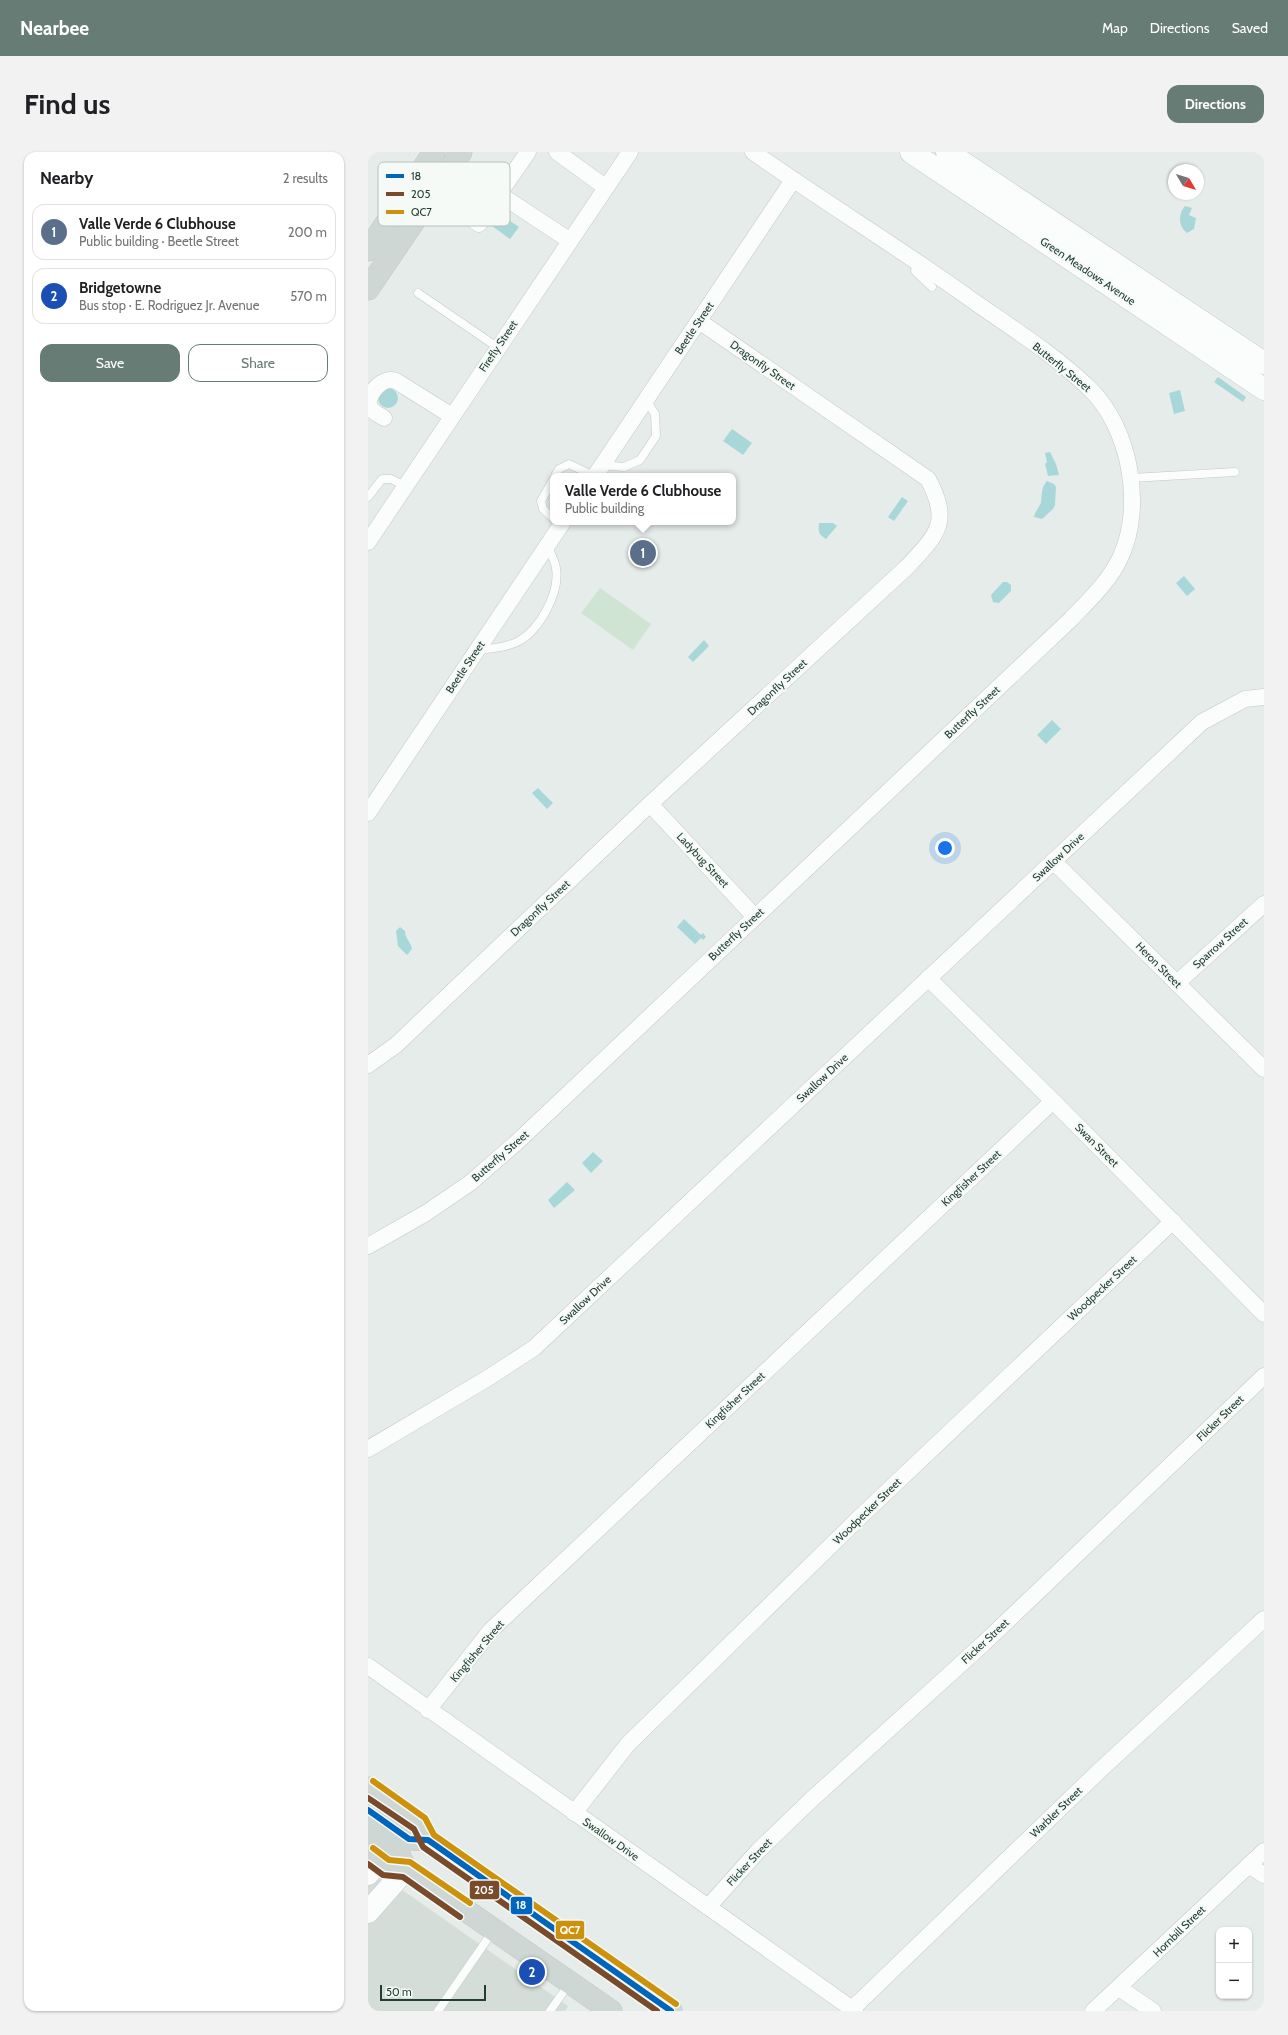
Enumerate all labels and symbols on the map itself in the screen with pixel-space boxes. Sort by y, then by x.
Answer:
legend [378,162,510,226]
north arrow [1168,164,1204,200]
text: 18 [411,169,421,183]
text: 205 [411,187,430,201]
text: QC7 [411,205,432,219]
street label: Green Meadows Avenue [1038,234,1139,308]
street label: Beetle Street [671,299,717,357]
street label: Firefly Street [476,317,521,375]
street label: Dragonfly Street [728,337,799,393]
street label: Butterfly Street [1030,339,1094,395]
pin: 1 [630,538,656,568]
street label: Beetle Street [442,638,488,696]
street label: Dragonfly Street [744,656,810,718]
street label: Butterfly Street [941,682,1003,741]
street label: Ladybug Street [674,829,732,891]
street label: Swallow Drive [1029,829,1087,885]
your location [935,838,955,858]
street label: Dragonfly Street [507,877,573,939]
street label: Butterfly Street [705,904,767,963]
street label: Sparrow Street [1190,914,1251,971]
street label: Heron Street [1133,939,1185,991]
street label: Swallow Drive [793,1050,851,1106]
street label: Swan Street [1072,1120,1122,1170]
street label: Butterfly Street [469,1127,532,1185]
street label: Kingfisher Street [938,1146,1004,1209]
street label: Woodpecker Street [1065,1252,1140,1324]
street label: Swallow Drive [556,1272,614,1328]
street label: Kingfisher Street [702,1368,768,1431]
street label: Flicker Street [1193,1392,1247,1444]
street label: Woodpecker Street [830,1475,904,1547]
street label: Flicker Street [958,1615,1012,1667]
street label: Kingfisher Street [447,1617,507,1685]
street label: Warbler Street [1027,1783,1085,1840]
street label: Swallow Drive [580,1814,642,1864]
street label: Flicker Street [723,1835,775,1889]
line badge: 205 [469,1880,500,1900]
text: 205 [474,1883,494,1897]
line badge: 18 [510,1896,533,1915]
text: 18 [516,1898,527,1912]
street label: Hornbill Street [1150,1902,1208,1960]
line badge: QC7 [555,1920,585,1940]
text: QC7 [560,1923,581,1937]
pin: 2 [519,1957,545,1987]
scale bar [380,1983,486,2002]

